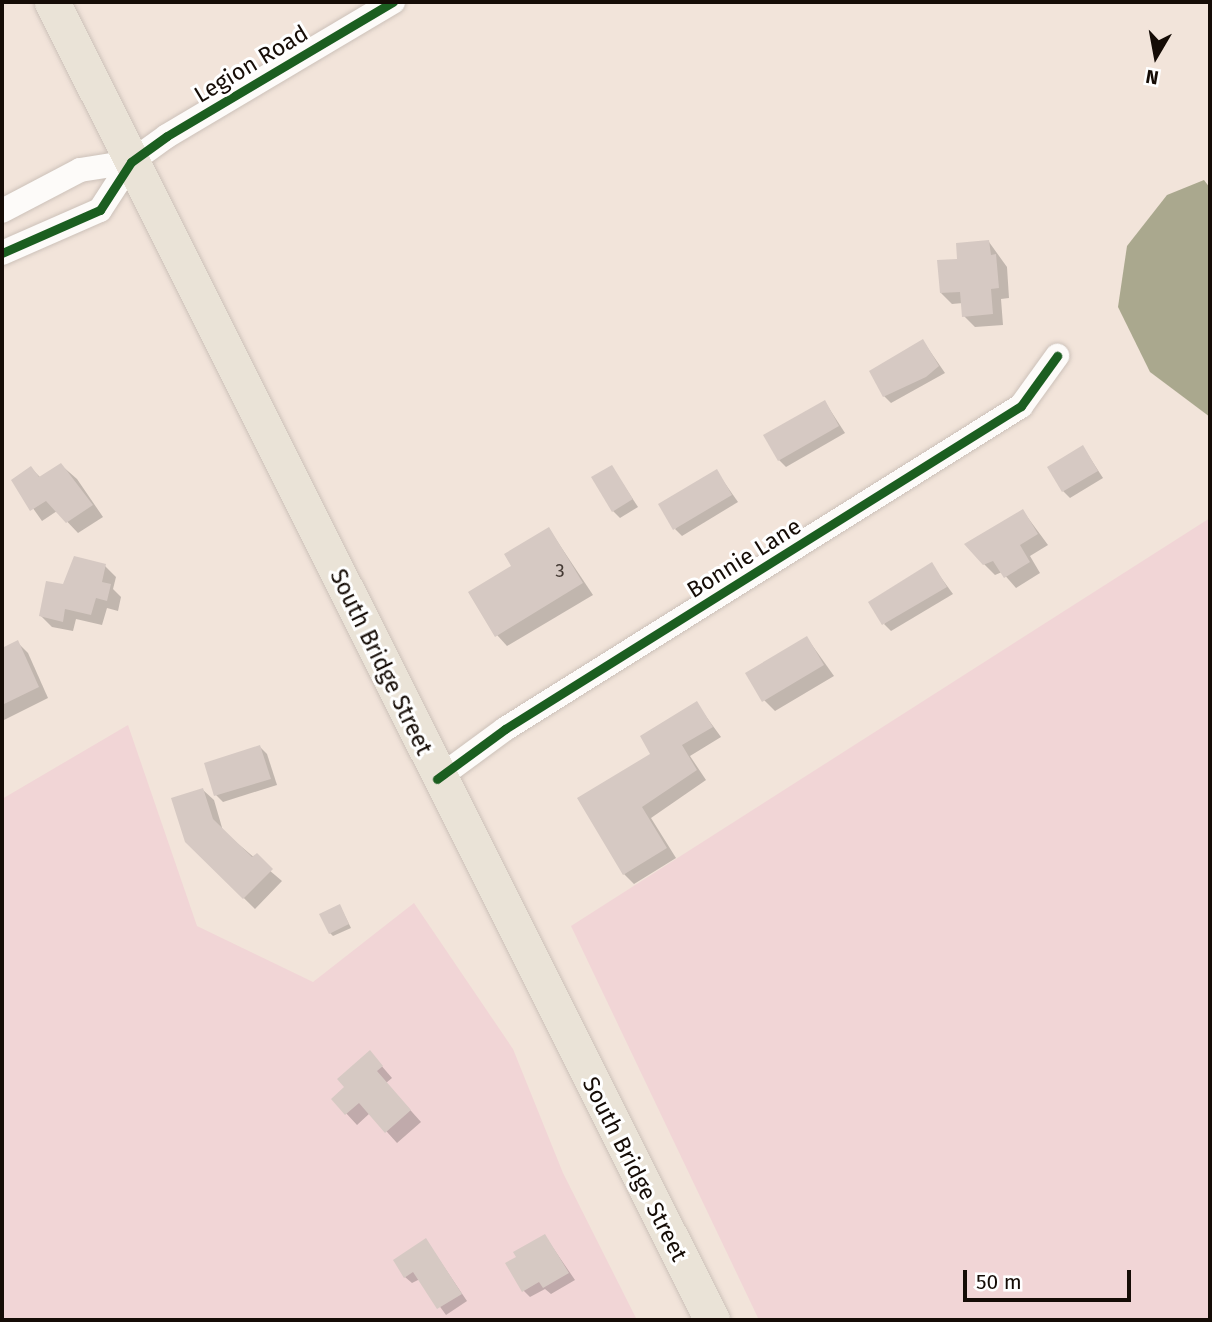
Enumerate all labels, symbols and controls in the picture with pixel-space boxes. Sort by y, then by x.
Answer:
street label: Legion Road [189,19,313,109]
north arrow [1121,21,1191,91]
text: N [1144,65,1160,90]
street label: Bonnie Lane [682,512,806,604]
house number: 3 [555,560,565,582]
street label: South Bridge Street [324,565,438,759]
street label: South Bridge Street [577,1072,693,1266]
scale bar [967,1256,1135,1300]
text: 50 m [976,1269,1022,1295]

